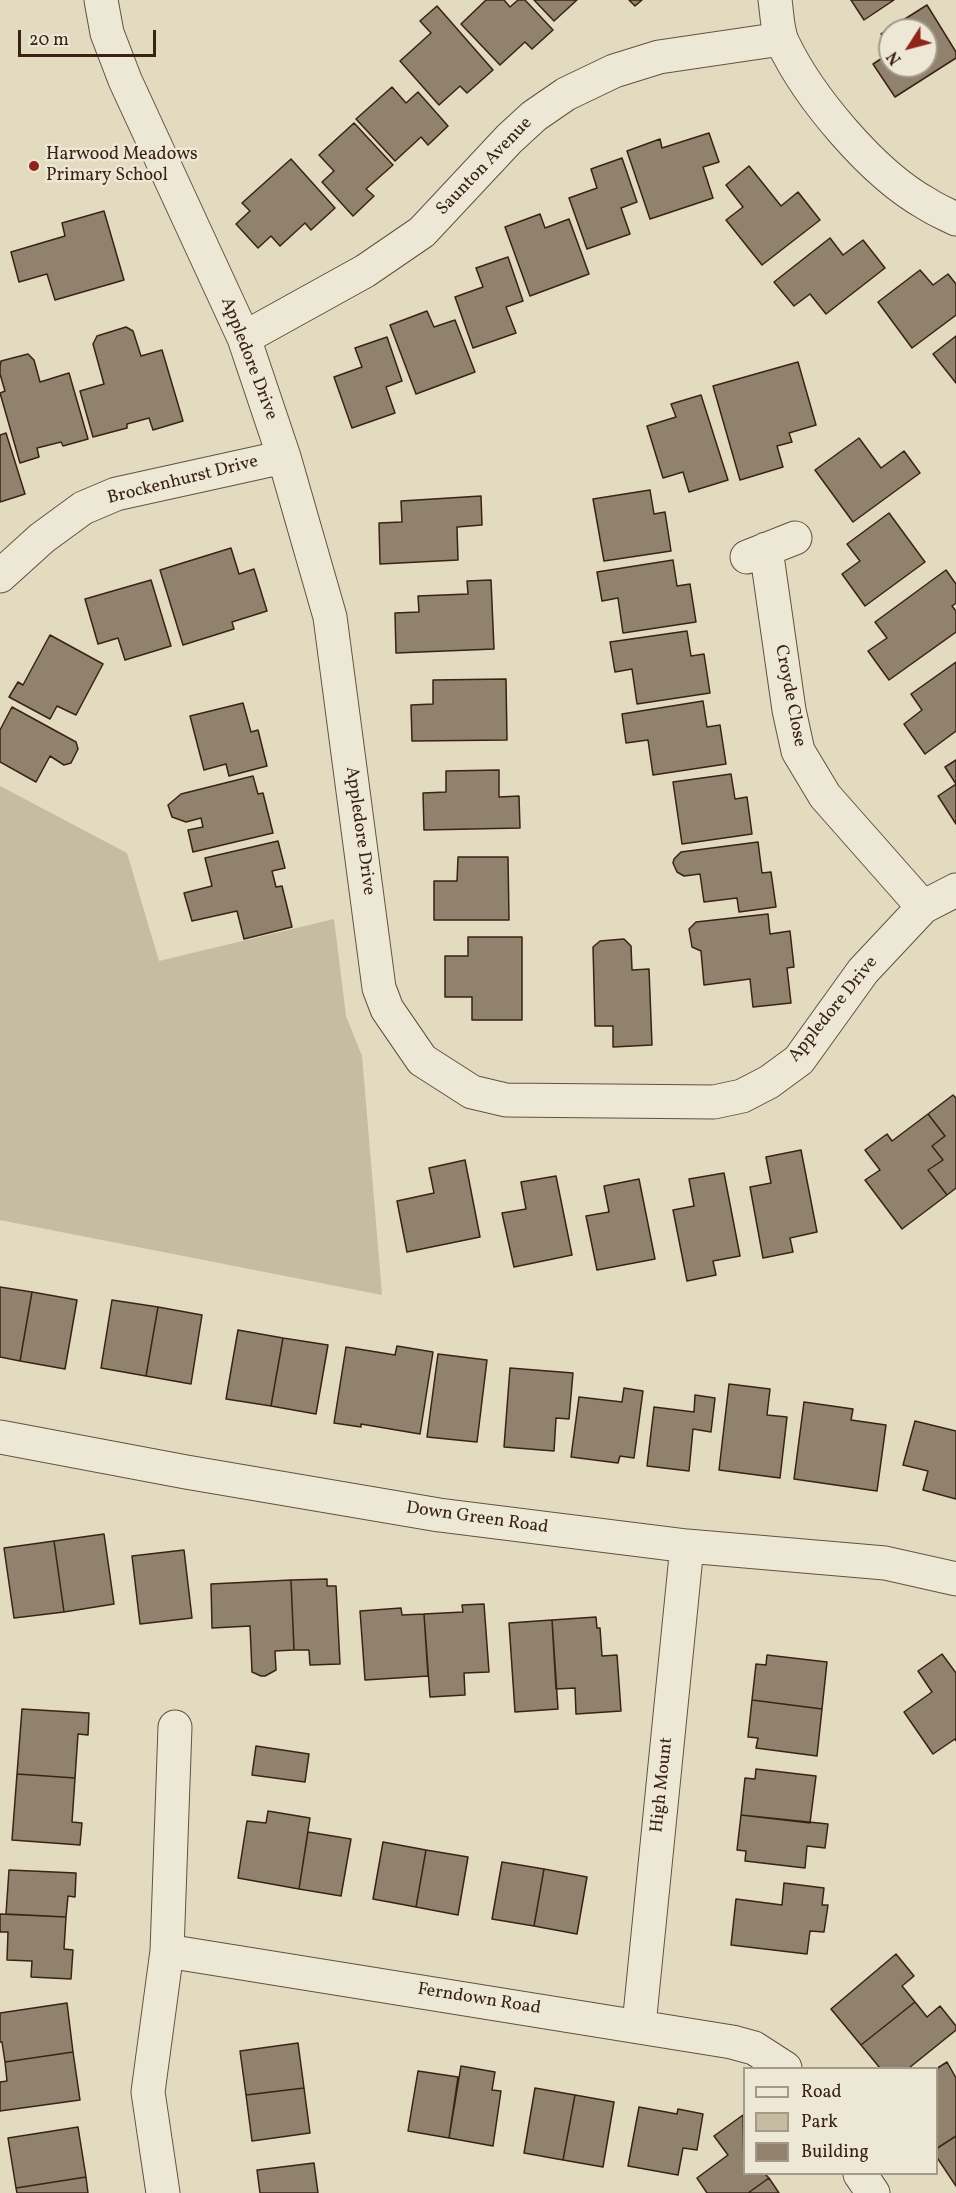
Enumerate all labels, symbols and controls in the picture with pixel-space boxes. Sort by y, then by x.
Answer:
scale bar [21,18,159,56]
north arrow [878,18,938,78]
text: 20 m [29,28,69,53]
text: N [883,46,907,69]
street label: Saunton Avenue [433,113,537,221]
place label: Harwood Meadows Primary School [46,145,198,188]
marker: Harwood Meadows Primary School [27,159,41,173]
street label: Appledore Drive [215,295,281,423]
street label: Brockenhurst Drive [105,452,261,510]
street label: Croyde Close [769,643,809,749]
street label: Appledore Drive [339,765,379,897]
street label: Appledore Drive [785,953,883,1067]
street label: Down Green Road [404,1498,550,1540]
street label: High Mount [647,1736,679,1834]
street label: Ferndown Road [416,1980,542,2020]
legend [743,2067,938,2175]
text: Road [801,2080,842,2105]
text: Park [801,2110,838,2135]
text: Building [801,2140,869,2165]

